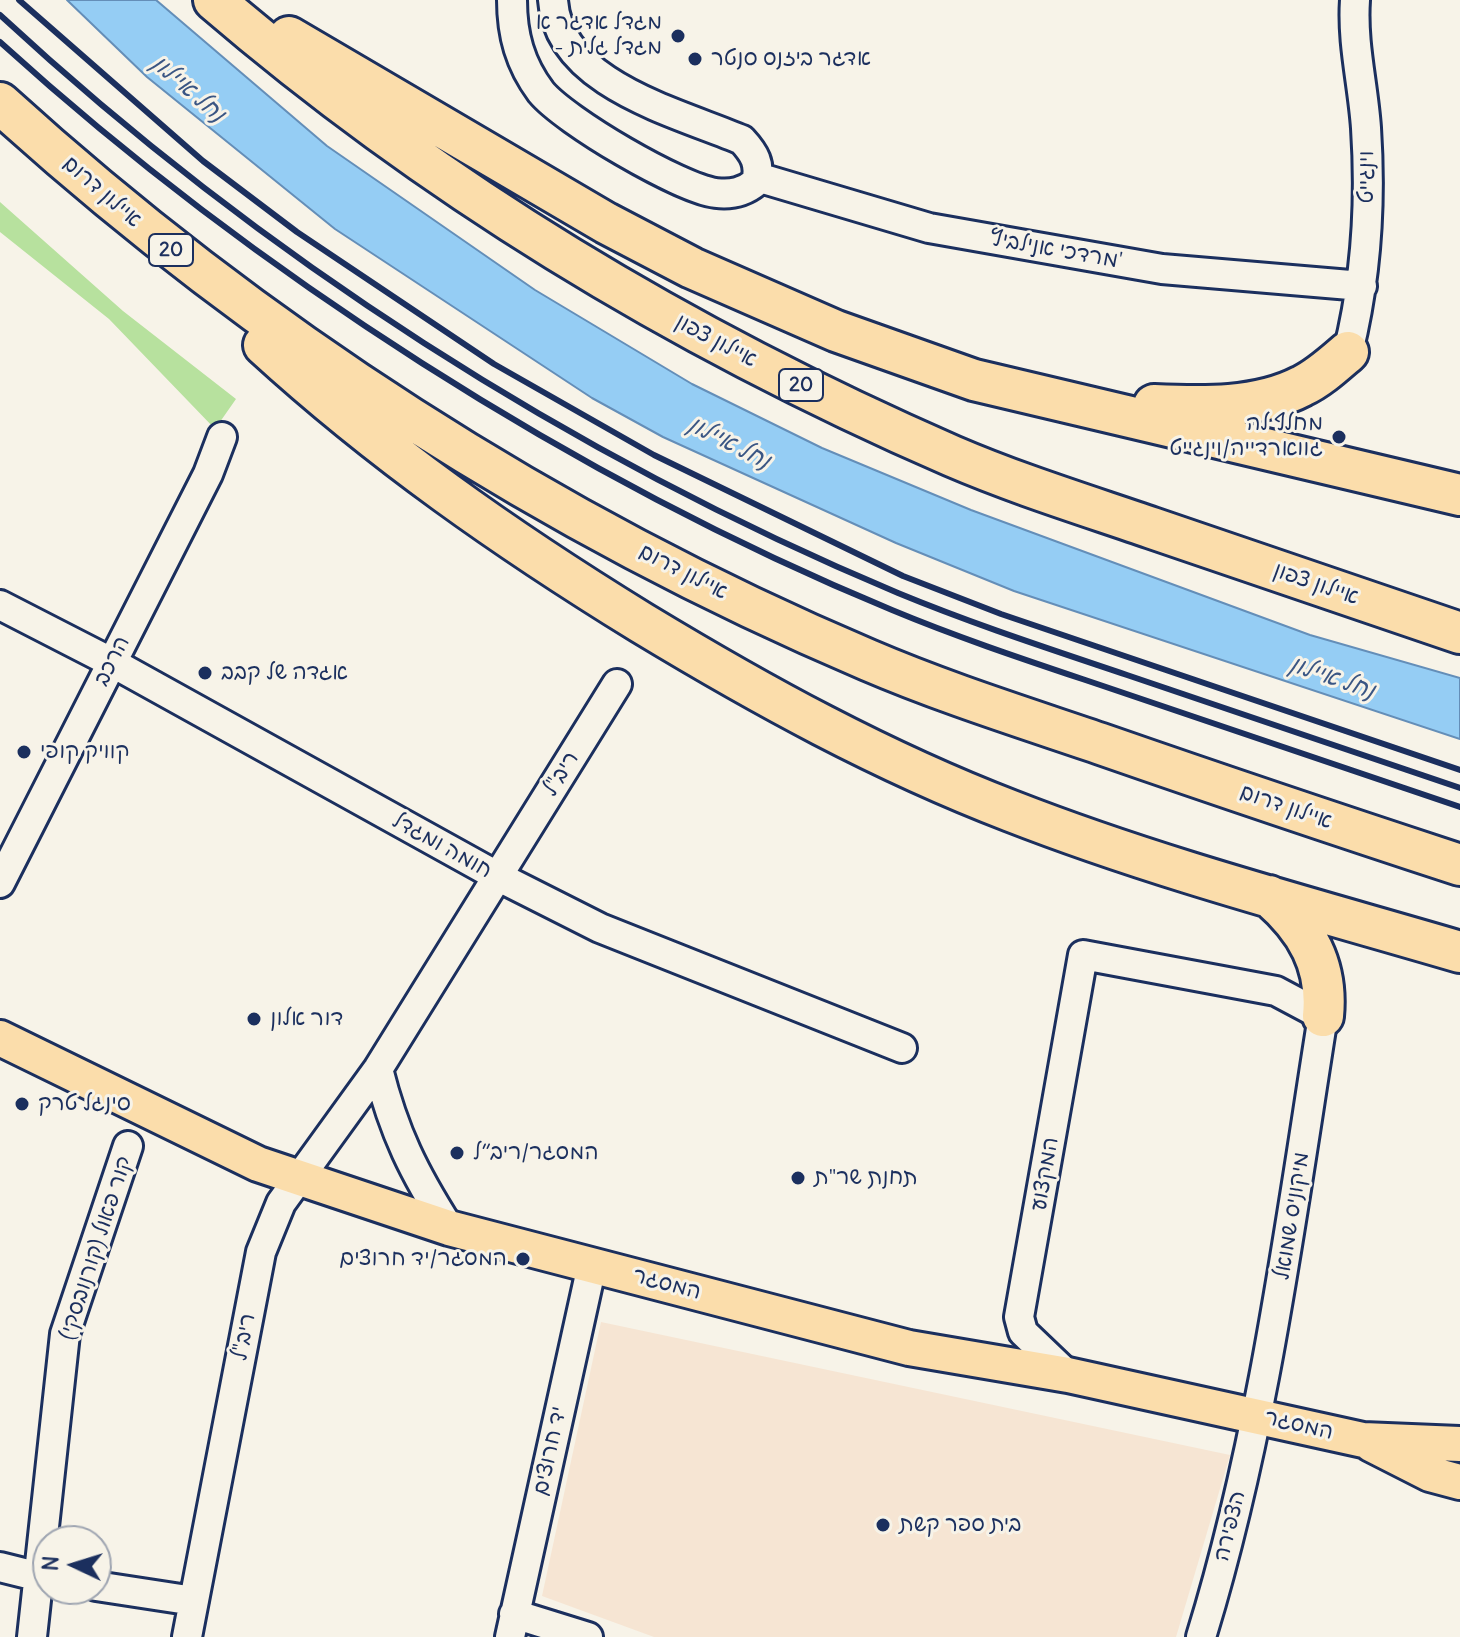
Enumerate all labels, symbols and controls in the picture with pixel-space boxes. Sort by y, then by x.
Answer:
place label: מגדל אדגר א - מגדל גלית [536,10,662,62]
marker: מגדל אדגר א - מגדל גלית [669,27,687,45]
place label: אדגר ביזנס סנטר [711,46,871,72]
water label: נחל איילון [145,49,231,129]
marker: אדגר ביזנס סנטר [686,50,704,68]
street label: איילון דרום [57,151,147,233]
street label: וינגייט [1354,151,1380,203]
street label: מרדכי אנילביץ' [988,225,1124,275]
road number: 20 [149,234,193,266]
street label: איילון צפון [671,309,761,373]
road number: 20 [779,369,823,401]
water label: נחל איילון [683,410,775,476]
place label: מחלף לה גווארדייה/וינגייט [1169,411,1323,462]
marker: מחלף לה גווארדייה/וינגייט [1330,428,1348,446]
street label: איילון דרום [634,538,732,606]
street label: איילון צפון [1270,557,1362,611]
street label: הרכב [88,632,136,690]
water label: נחל איילון [1286,650,1378,706]
place label: אגדה של קבב [221,660,348,686]
marker: אגדה של קבב [196,664,214,682]
place label: קוויק קופי [40,739,130,765]
marker: קוויק קופי [15,743,33,761]
street label: ריב"ל [537,747,585,801]
street label: איילון דרום [1236,779,1336,835]
street label: חומה ומגדל [388,808,496,884]
place label: דור אלון [270,1006,343,1032]
marker: דור אלון [245,1010,263,1028]
place label: סינגל טרק [38,1091,131,1117]
marker: סינגל טרק [13,1095,31,1113]
street label: המקצוע [1026,1135,1064,1213]
place label: המסגר/ריב״ל [473,1140,599,1166]
marker: המסגר/ריב״ל [448,1144,466,1162]
street label: מיקוניס שמואל [1269,1150,1315,1282]
street label: קור פאול (קורנובסקי) [54,1153,138,1343]
place label: תחנת שר"ת [814,1165,918,1191]
marker: תחנת שר"ת [789,1169,807,1187]
place label: המסגר/יד חרוצים [339,1246,507,1272]
marker: המסגר/יד חרוצים [514,1250,532,1268]
street label: המסגר [630,1262,704,1306]
street label: ריב"ל [227,1311,261,1363]
street label: יד חרוצים [528,1404,572,1498]
street label: המסגר [1262,1404,1336,1446]
street label: הצפירה [1208,1488,1252,1564]
place label: בית ספר קשת [899,1512,1021,1538]
marker: בית ספר קשת [874,1516,892,1534]
north arrow [32,1525,112,1605]
text: N [36,1555,65,1572]

